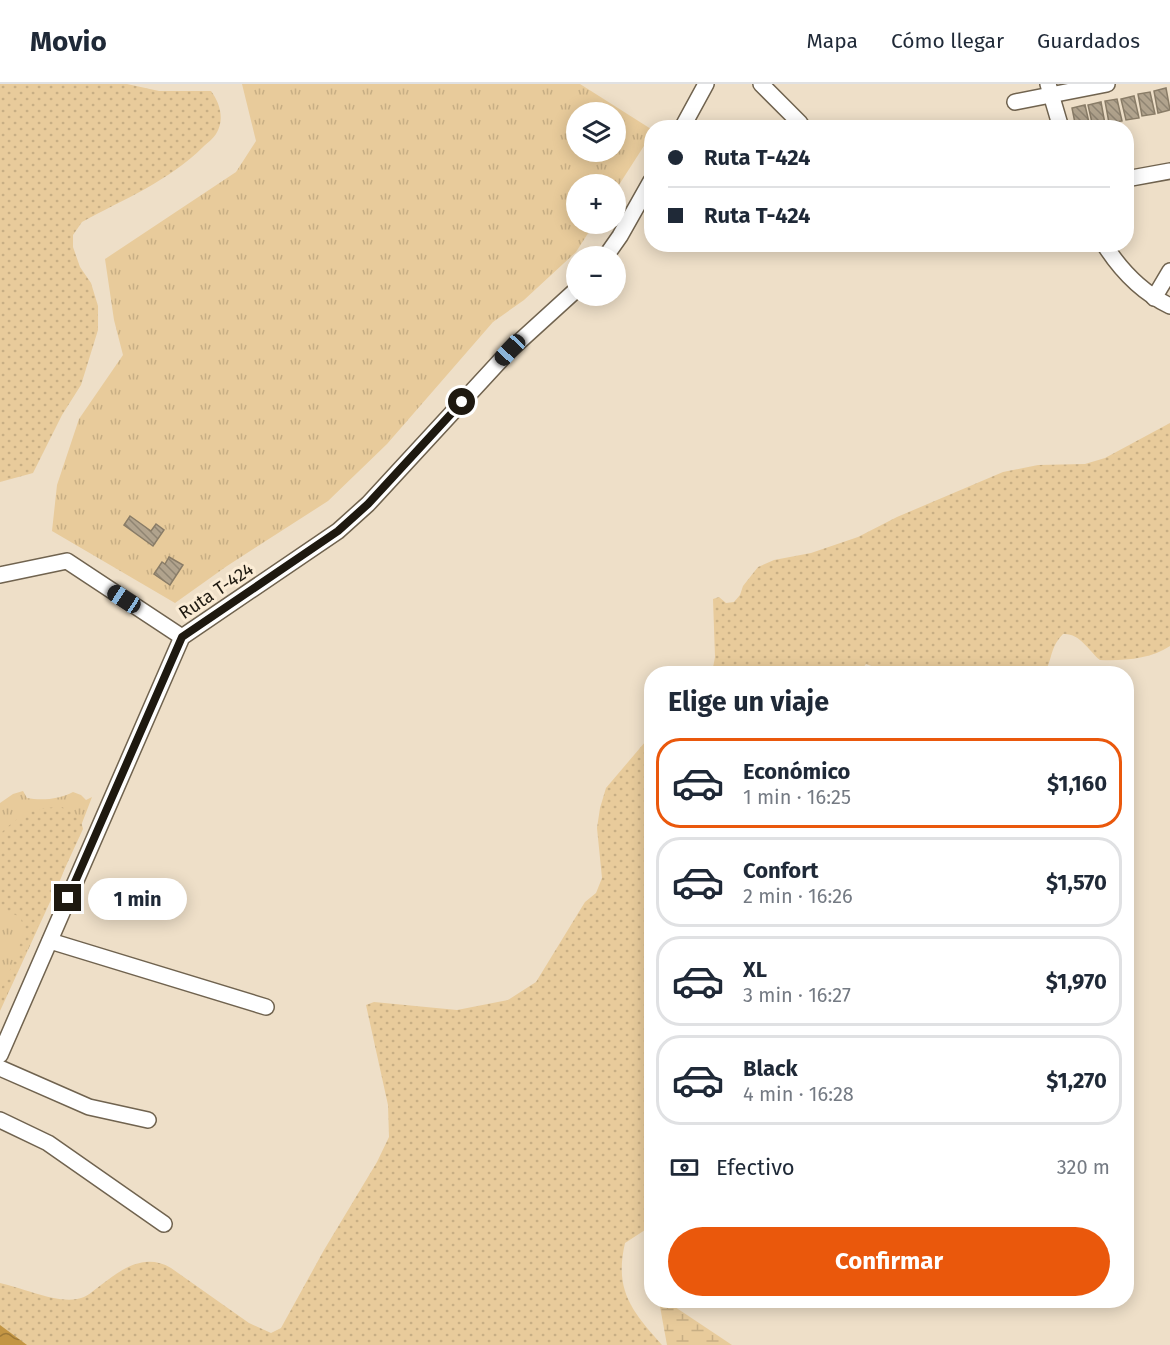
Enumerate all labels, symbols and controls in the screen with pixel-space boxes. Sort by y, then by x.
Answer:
text: Movio [30,25,107,58]
text: Mapa [806,28,858,54]
text: Cómo llegar [891,28,1004,54]
text: Guardados [1037,28,1140,54]
map controls [566,102,626,306]
button: layers [566,102,626,162]
text: Ruta T-424 [704,144,810,171]
button: + [566,174,626,234]
text: Ruta T-424 [704,202,810,229]
button: − [566,246,626,306]
car [491,331,529,369]
route start [448,388,475,415]
street label: Ruta T-424 [175,558,258,624]
car [104,582,144,616]
text: Elige un viaje [668,686,829,718]
icon: car [671,756,725,810]
text: Económico [743,758,850,785]
text: $1,160 [1047,770,1107,797]
text: 1 min · 16:25 [743,785,851,809]
icon: car [671,855,725,909]
text: Confort [743,857,819,884]
text: $1,570 [1046,869,1107,896]
callout: 1 min [89,877,188,919]
route end [54,884,81,911]
text: 2 min · 16:26 [743,884,853,908]
text: 1 min [113,887,162,911]
icon: car [671,954,725,1008]
text: XL [743,956,767,983]
text: $1,970 [1046,968,1107,995]
text: 3 min · 16:27 [743,983,851,1007]
icon: car [671,1053,725,1107]
text: Black [743,1055,798,1082]
text: $1,270 [1046,1067,1107,1094]
text: 4 min · 16:28 [743,1082,854,1106]
icon: cash [668,1151,701,1184]
text: Efectivo [716,1154,795,1181]
text: 320 m [1057,1155,1110,1179]
button: Confirmar [668,1227,1110,1296]

